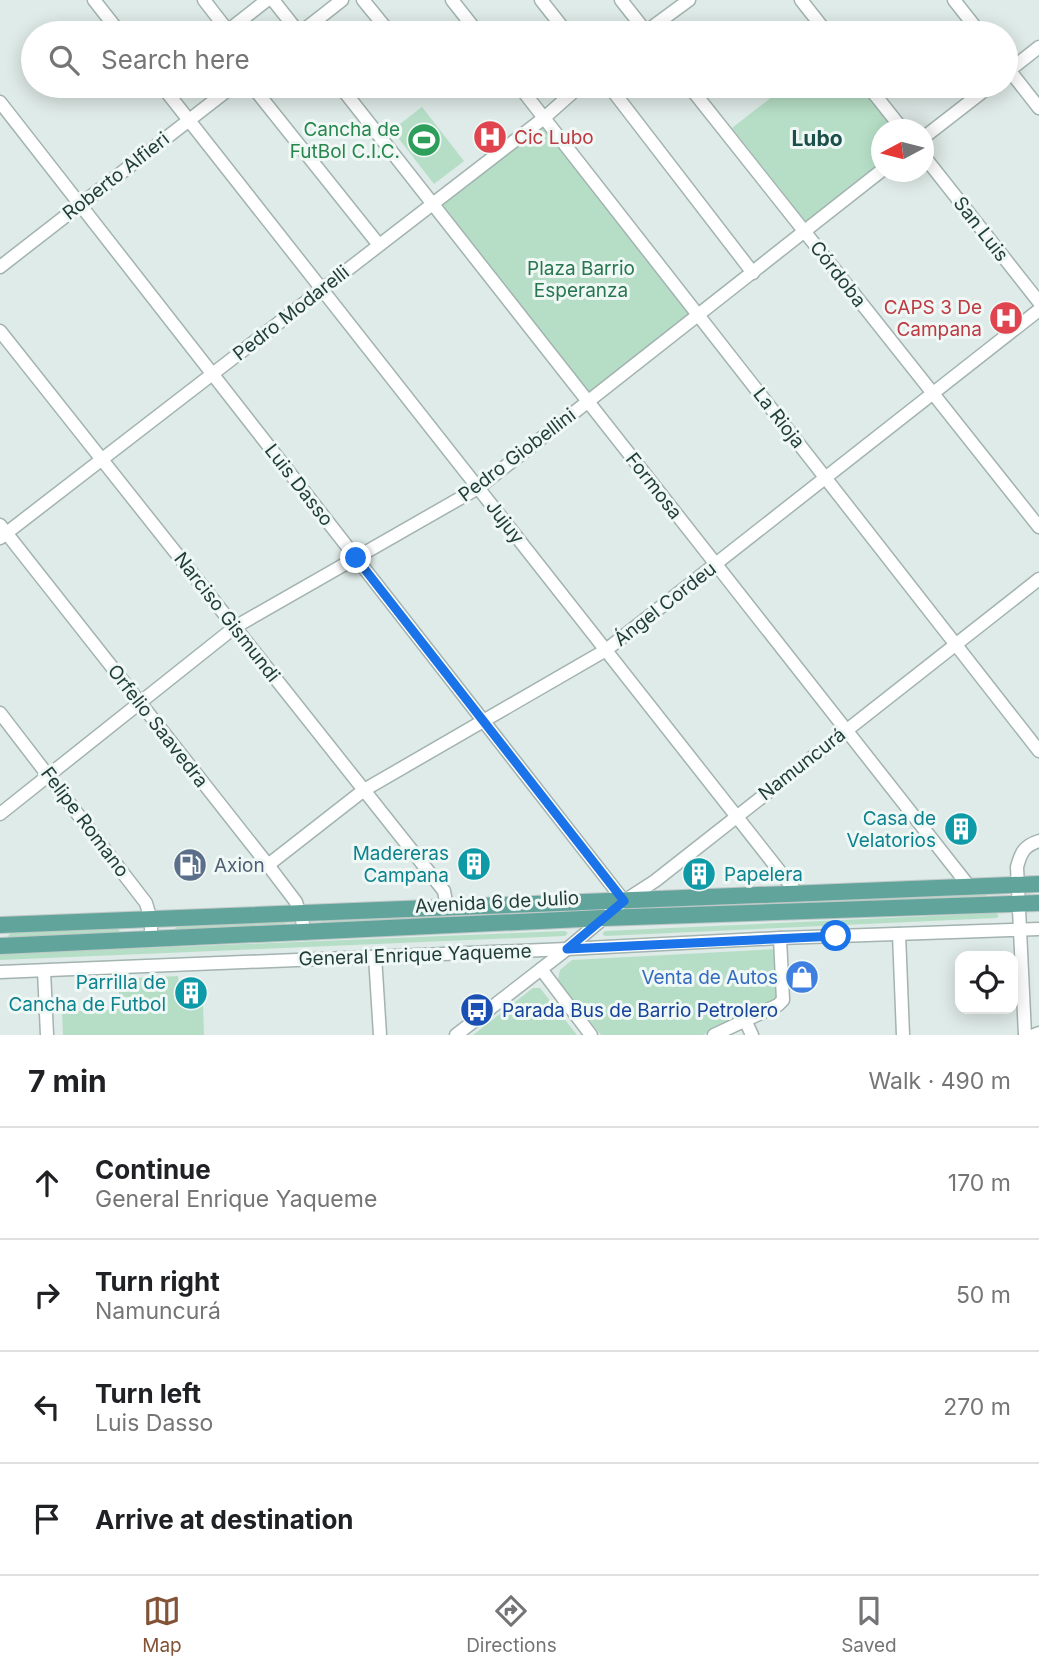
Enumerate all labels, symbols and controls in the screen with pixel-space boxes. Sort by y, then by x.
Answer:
search box [21,21,1018,98]
icon: search [45,41,83,79]
text: Search here [101,44,250,75]
place label: Cancha de FutBol C.I.C. [290,118,400,163]
hospital icon: Cic Lubo [471,118,509,156]
north arrow [871,119,934,182]
sports icon: Cancha de FutBol C.I.C. [405,121,443,159]
place label: Cic Lubo [514,126,594,149]
district label: Lubo [791,126,843,151]
street label: Roberto Alfieri [58,127,174,225]
street label: San Luis [949,192,1013,266]
street label: Córdoba [805,236,871,312]
park label: Plaza Barrio Esperanza [527,257,635,302]
street label: Pedro Modarelli [228,261,354,365]
place label: CAPS 3 De Campana [884,296,982,341]
hospital icon: CAPS 3 De Campana [987,299,1025,337]
street label: La Rioja [748,383,810,453]
street label: Pedro Giobellini [454,403,580,507]
street label: Luis Dasso [260,439,338,531]
street label: Formosa [621,448,687,524]
street label: Jujuy [481,496,529,548]
route end [340,542,371,573]
street label: Narciso Gismundi [169,548,285,686]
street label: Ángel Cordeu [609,556,721,651]
street label: Orfelio Saavedra [103,660,213,792]
street label: Namuncurá [754,723,850,805]
street label: Felipe Romano [36,762,134,882]
place label: Casa de Velatorios [847,807,936,852]
building icon: Casa de Velatorios [942,810,980,848]
place label: Madereras Campana [353,842,449,887]
building icon: Madereras Campana [455,845,493,883]
fuel station icon: Axion [171,846,209,884]
place label: Axion [214,854,265,877]
building icon: Papelera [680,855,718,893]
place label: Papelera [724,863,803,886]
street label: Avenida 6 de Julio [414,886,580,918]
route start [820,920,851,951]
street label: General Enrique Yaqueme [298,939,532,971]
map controls [955,951,1018,1014]
button: locate [955,951,1018,1014]
shop icon: Venta de Autos [783,958,821,996]
place label: Venta de Autos [641,966,778,989]
place label: Parrilla de Cancha de Futbol [8,971,166,1016]
building icon: Parrilla de Cancha de Futbol [172,974,210,1012]
bus stop icon: Parada Bus de Barrio Petrolero [458,991,496,1029]
place label: Parada Bus de Barrio Petrolero [502,999,778,1022]
text: 7 min [28,1063,107,1099]
text: Walk · 490 m [869,1067,1011,1095]
text: Continue [95,1154,211,1185]
icon: ahead [28,1164,66,1202]
text: 170 m [948,1169,1011,1197]
text: General Enrique Yaqueme [95,1185,377,1213]
text: Turn right [95,1266,220,1297]
icon: right [28,1276,66,1314]
text: 50 m [956,1281,1011,1309]
text: Namuncurá [95,1297,221,1325]
text: Turn left [95,1378,201,1409]
icon: left [28,1388,66,1426]
text: 270 m [943,1393,1011,1421]
text: Luis Dasso [95,1409,213,1437]
icon: arrive [28,1500,66,1538]
text: Arrive at destination [95,1504,354,1535]
tab: Map [142,1592,182,1657]
tab: Directions [466,1592,557,1657]
tab: Saved [841,1592,897,1657]

